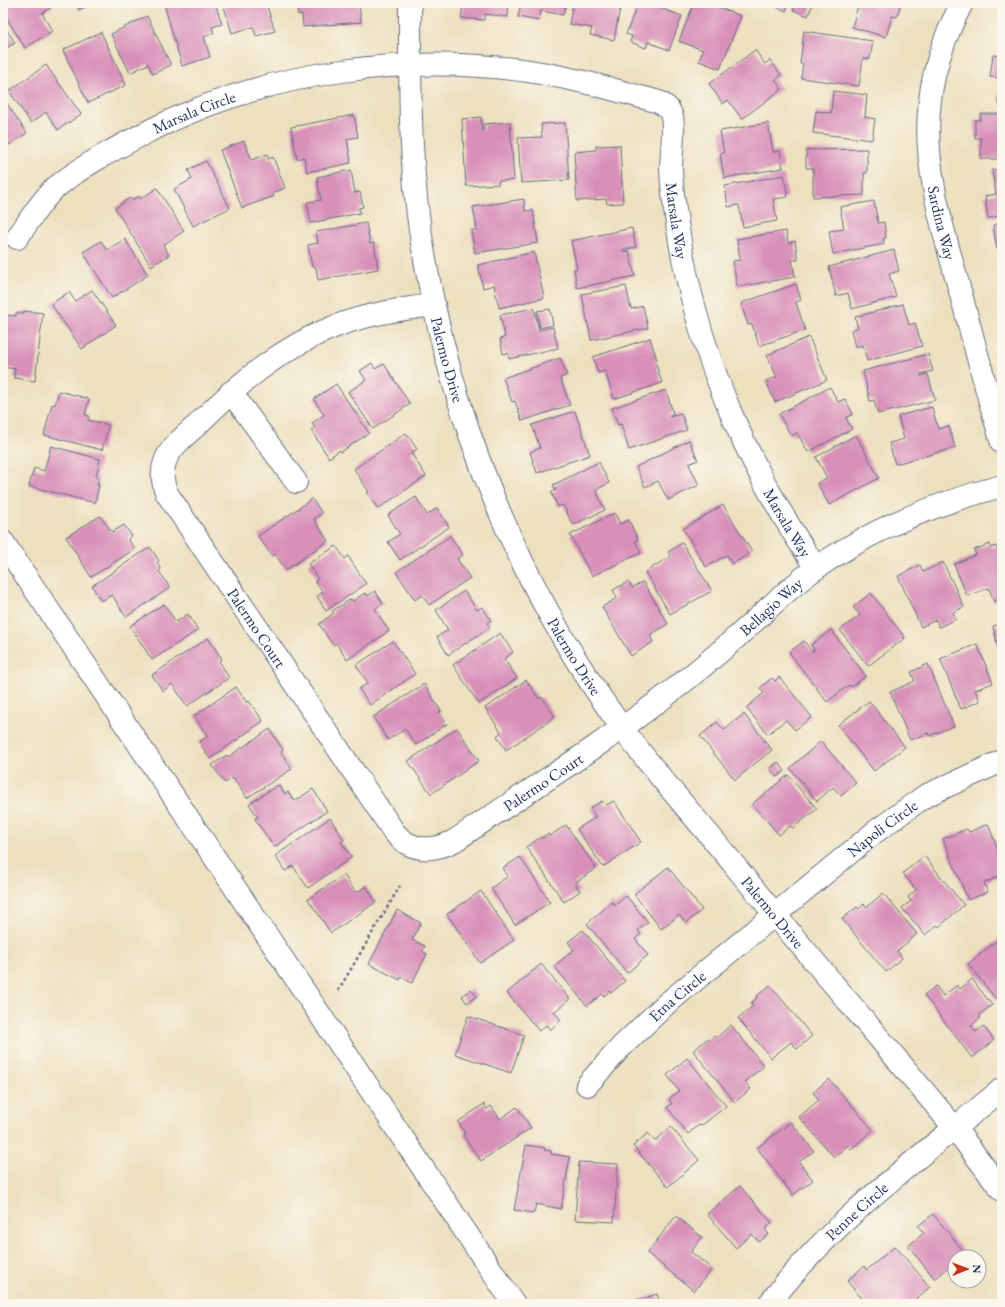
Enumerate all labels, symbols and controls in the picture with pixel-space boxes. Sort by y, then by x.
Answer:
street label: Marsala Circle [149,86,238,139]
street label: Marsala Way [661,181,693,262]
street label: Sardina Way [923,184,961,263]
street label: Palermo Drive [426,315,469,405]
street label: Marsala Way [758,485,817,562]
street label: Bellagio Way [735,572,808,641]
street label: Palermo Court [222,584,291,672]
street label: Palermo Drive [542,614,606,700]
street label: Palermo Court [499,748,587,817]
street label: Napoli Circle [843,795,922,862]
street label: Palermo Drive [736,872,809,953]
street label: Etna Circle [644,966,710,1026]
street label: Penne Circle [821,1177,893,1245]
north arrow [947,1249,987,1289]
text: N [970,1264,984,1273]

